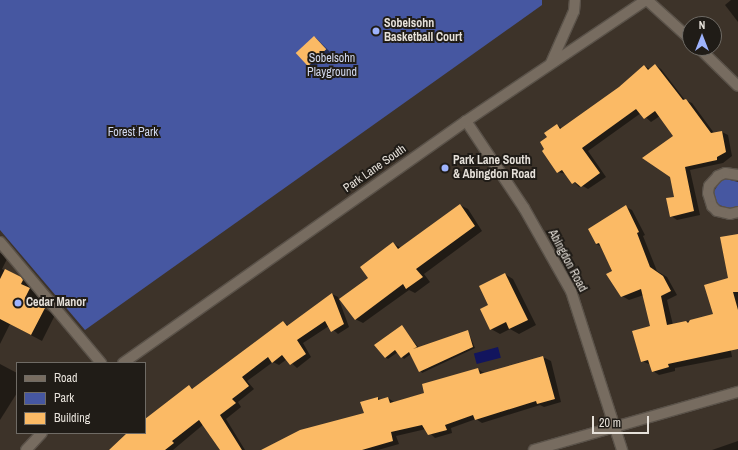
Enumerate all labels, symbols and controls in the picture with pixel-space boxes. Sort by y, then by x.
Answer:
north arrow [682,16,722,56]
place label: Sobelsohn Basketball Court [384,17,462,45]
text: N [699,18,705,32]
marker: Sobelsohn Basketball Court [371,26,381,36]
park label: Sobelsohn Playground [307,52,357,80]
park label: Forest Park [108,126,158,140]
street label: Park Lane South [341,142,409,196]
place label: Park Lane South & Abingdon Road [453,154,536,182]
marker: Park Lane South & Abingdon Road [440,163,450,173]
street label: Abingdon Road [545,227,589,295]
place label: Cedar Manor [26,296,86,310]
marker: Cedar Manor [13,298,23,308]
legend [16,362,146,434]
text: Road [54,370,78,386]
text: Park [54,390,74,406]
scale bar [594,408,651,434]
text: Building [54,410,90,426]
text: 20 m [599,415,621,431]

